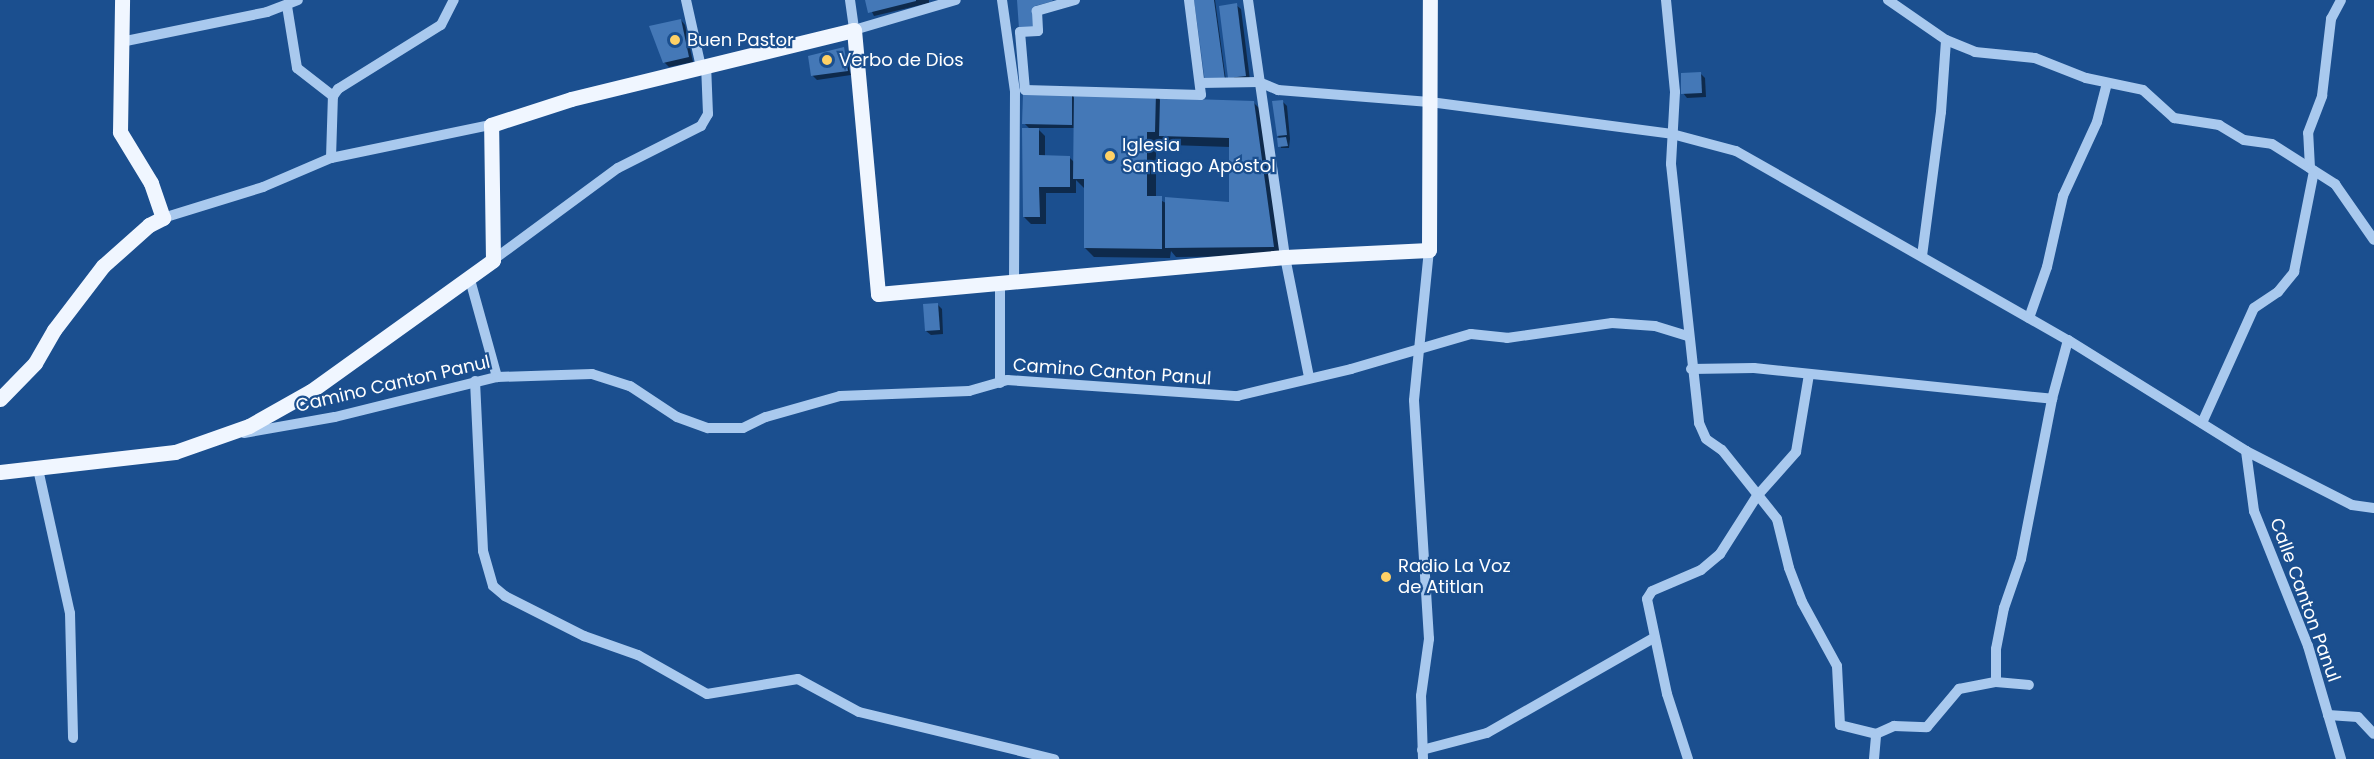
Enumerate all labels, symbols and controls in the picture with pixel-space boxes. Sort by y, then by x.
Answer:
place label: Buen Pastor [687,29,794,51]
marker: Buen Pastor [668,33,682,47]
place label: Verbo de Dios [839,49,964,71]
marker: Verbo de Dios [820,53,834,67]
place label: Iglesia Santiago Apóstol [1122,135,1276,178]
marker: Iglesia Santiago Apóstol [1103,149,1117,163]
street label: Camino Canton Panul [294,351,492,417]
street label: Camino Canton Panul [1012,354,1212,390]
street label: Calle Canton Panul [2265,515,2345,685]
place label: Radio La Voz de Atitlan [1398,556,1511,598]
marker: Radio La Voz de Atitlan [1379,570,1393,584]

